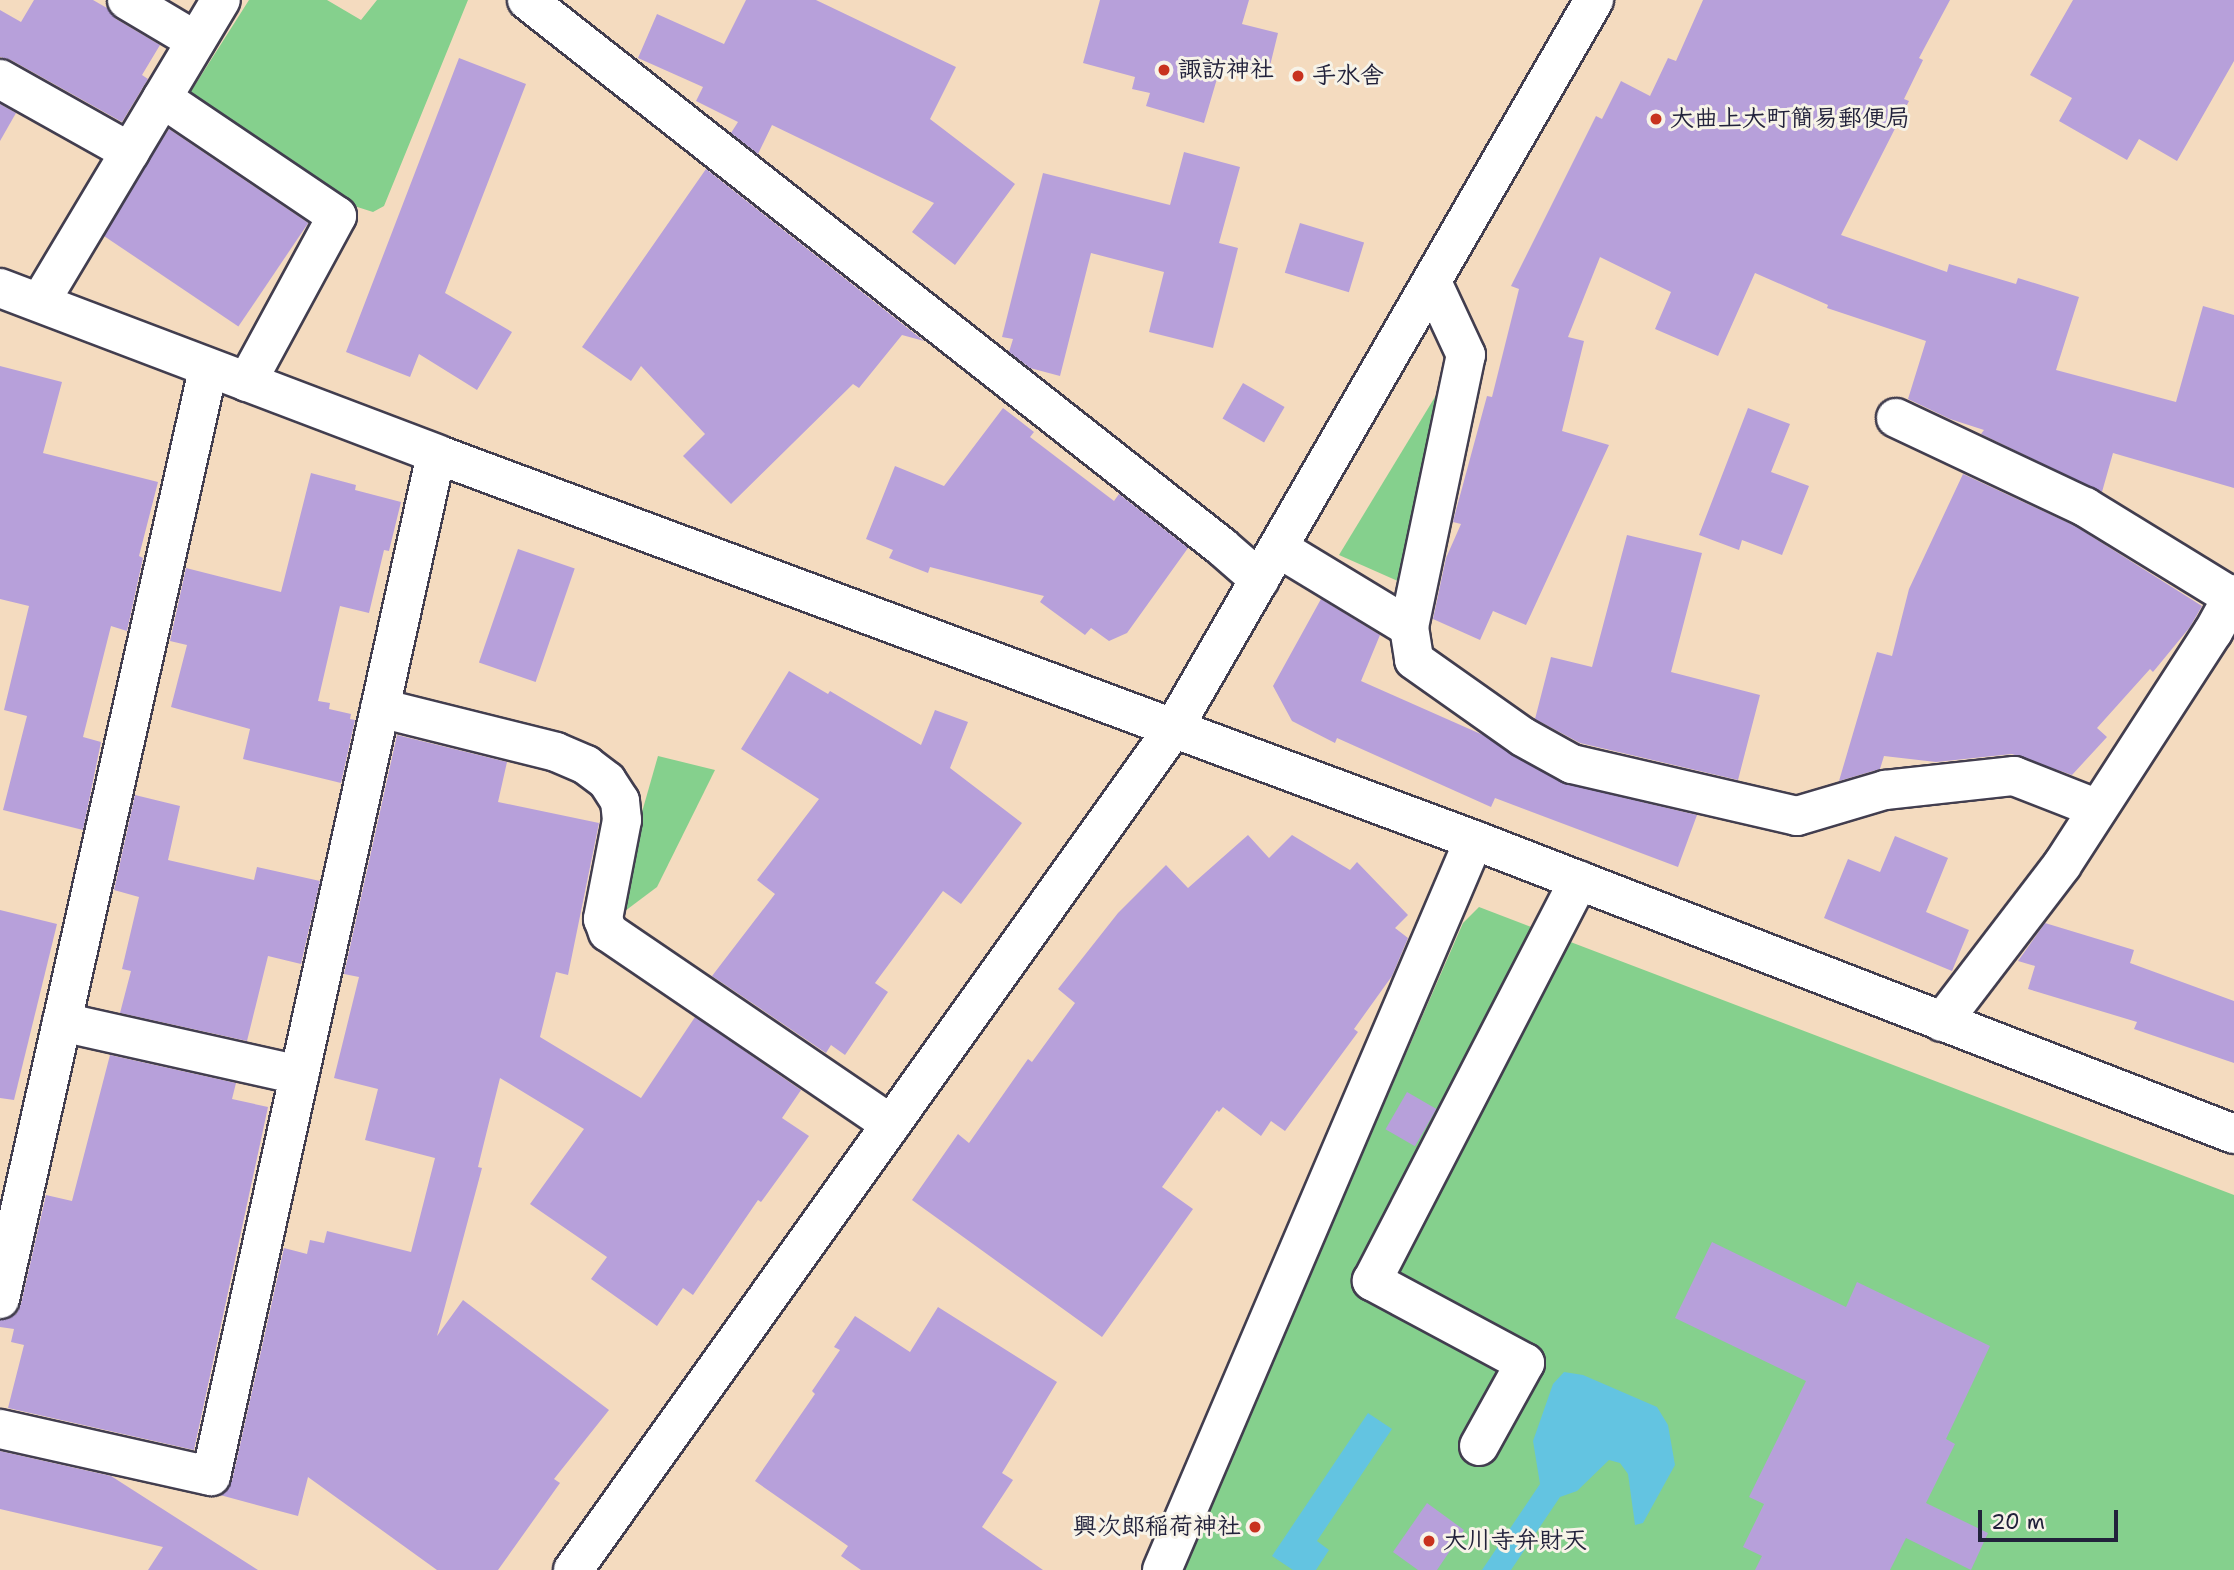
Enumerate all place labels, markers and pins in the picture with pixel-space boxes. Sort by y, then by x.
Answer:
place label: 諏訪神社 [1178,56,1274,84]
marker: 諏訪神社 [1156,62,1172,78]
place label: 手水舎 [1312,62,1384,90]
marker: 手水舎 [1290,68,1306,84]
place label: 大曲上大町簡易郵便局 [1670,105,1910,133]
marker: 大曲上大町簡易郵便局 [1648,111,1664,127]
place label: 興次郎稲荷神社 [1073,1513,1241,1541]
marker: 興次郎稲荷神社 [1247,1519,1263,1535]
place label: 大川寺弁財天 [1443,1527,1587,1555]
marker: 大川寺弁財天 [1421,1533,1437,1549]

